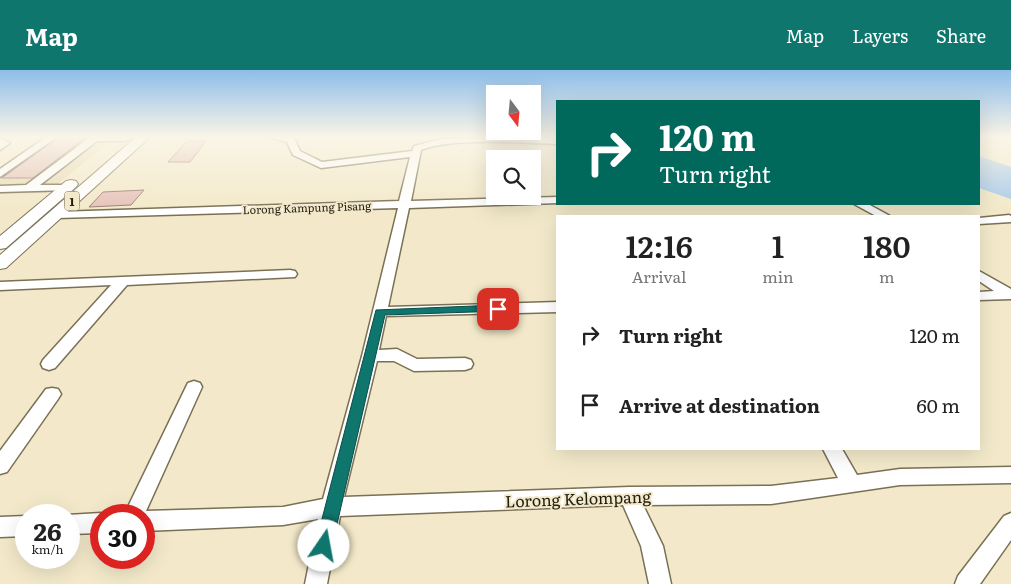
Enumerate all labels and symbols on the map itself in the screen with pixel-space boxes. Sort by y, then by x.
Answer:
north arrow [486,85,541,140]
road number: 1 [64,192,80,210]
street label: Lorong Kampung Pisang [242,197,372,217]
pin [477,288,519,330]
street label: Lorong Kelompang [505,483,652,513]
speed limit sign: 30 [90,504,155,569]
position arrow [297,519,349,571]

